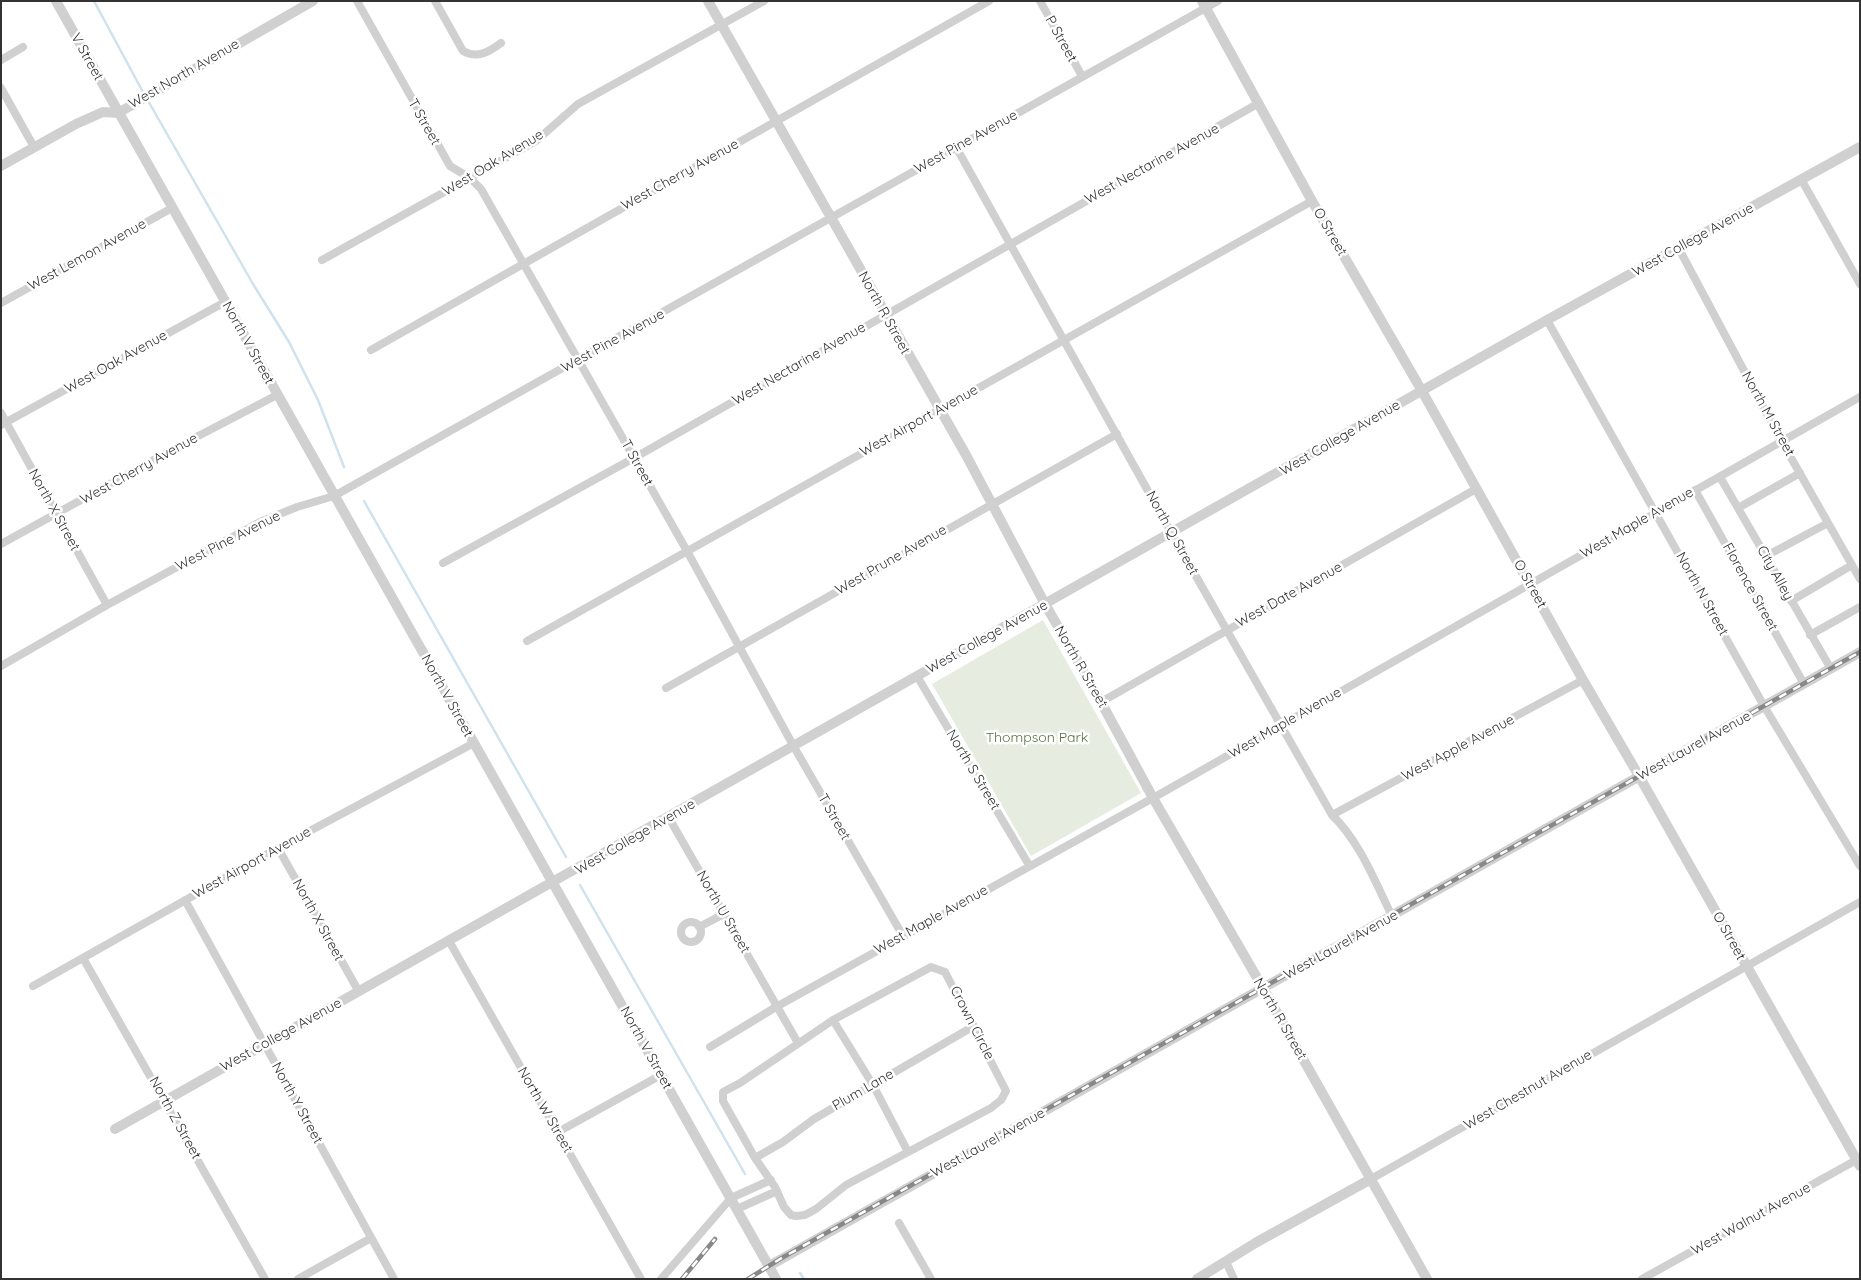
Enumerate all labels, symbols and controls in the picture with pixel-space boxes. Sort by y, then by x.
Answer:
street label: P Street [1041,13,1081,65]
street label: V Street [67,30,107,84]
street label: West North Avenue [126,36,242,112]
street label: T Street [404,96,444,148]
street label: West Pine Avenue [911,107,1021,177]
street label: West Nectarine Avenue [1082,120,1222,208]
street label: West Oak Avenue [439,126,547,200]
street label: West Cherry Avenue [618,136,742,214]
street label: West College Avenue [1629,200,1757,280]
street label: O Street [1310,205,1350,259]
street label: West Lemon Avenue [25,215,149,295]
street label: North R Street [854,269,914,357]
street label: North V Street [218,299,278,387]
street label: West Pine Avenue [558,306,668,376]
street label: West Nectarine Avenue [729,319,869,409]
street label: West Oak Avenue [62,327,170,397]
street label: North M Street [1738,369,1798,459]
street label: West Airport Avenue [857,382,981,460]
street label: West College Avenue [1277,397,1403,479]
street label: West Cherry Avenue [77,430,201,508]
street label: T Street [617,437,657,489]
street label: North X Street [25,466,83,554]
street label: West Maple Avenue [1578,484,1696,562]
street label: North Q Street [1142,488,1202,578]
street label: West Pine Avenue [173,507,283,575]
street label: West Prune Avenue [832,521,950,599]
street label: Florence Street [1719,540,1781,634]
street label: City Alley [1753,543,1797,603]
street label: North N Street [1672,549,1732,639]
street label: O Street [1510,557,1550,611]
street label: West Date Avenue [1233,559,1345,631]
street label: West College Avenue [923,597,1051,677]
street label: North R Street [1051,623,1111,711]
street label: North V Street [417,652,477,740]
street label: West Maple Avenue [1226,684,1344,762]
street label: West Laurel Avenue [1634,708,1754,784]
street label: West Apple Avenue [1399,711,1517,785]
street label: North S Street [942,727,1004,813]
park label: Thompson Park [986,730,1088,746]
street label: T Street [814,791,854,843]
street label: West College Avenue [572,796,698,878]
street label: West Airport Avenue [190,824,314,902]
street label: North U Street [693,868,753,956]
street label: North X Street [289,876,347,964]
street label: West Maple Avenue [871,882,991,958]
street label: West Laurel Avenue [1281,907,1401,983]
street label: O Street [1709,909,1749,963]
street label: North R Street [1250,975,1310,1063]
street label: Crown Circle [946,983,998,1063]
street label: West College Avenue [217,995,345,1075]
street label: North V Street [616,1004,676,1092]
street label: West Chestnut Avenue [1461,1046,1595,1134]
street label: North Y Street [268,1059,326,1147]
street label: North W Street [514,1064,576,1156]
street label: Plum Lane [829,1066,897,1114]
street label: North Z Street [145,1074,205,1162]
street label: West Laurel Avenue [928,1105,1048,1181]
street label: West Walnut Avenue [1688,1179,1814,1259]

